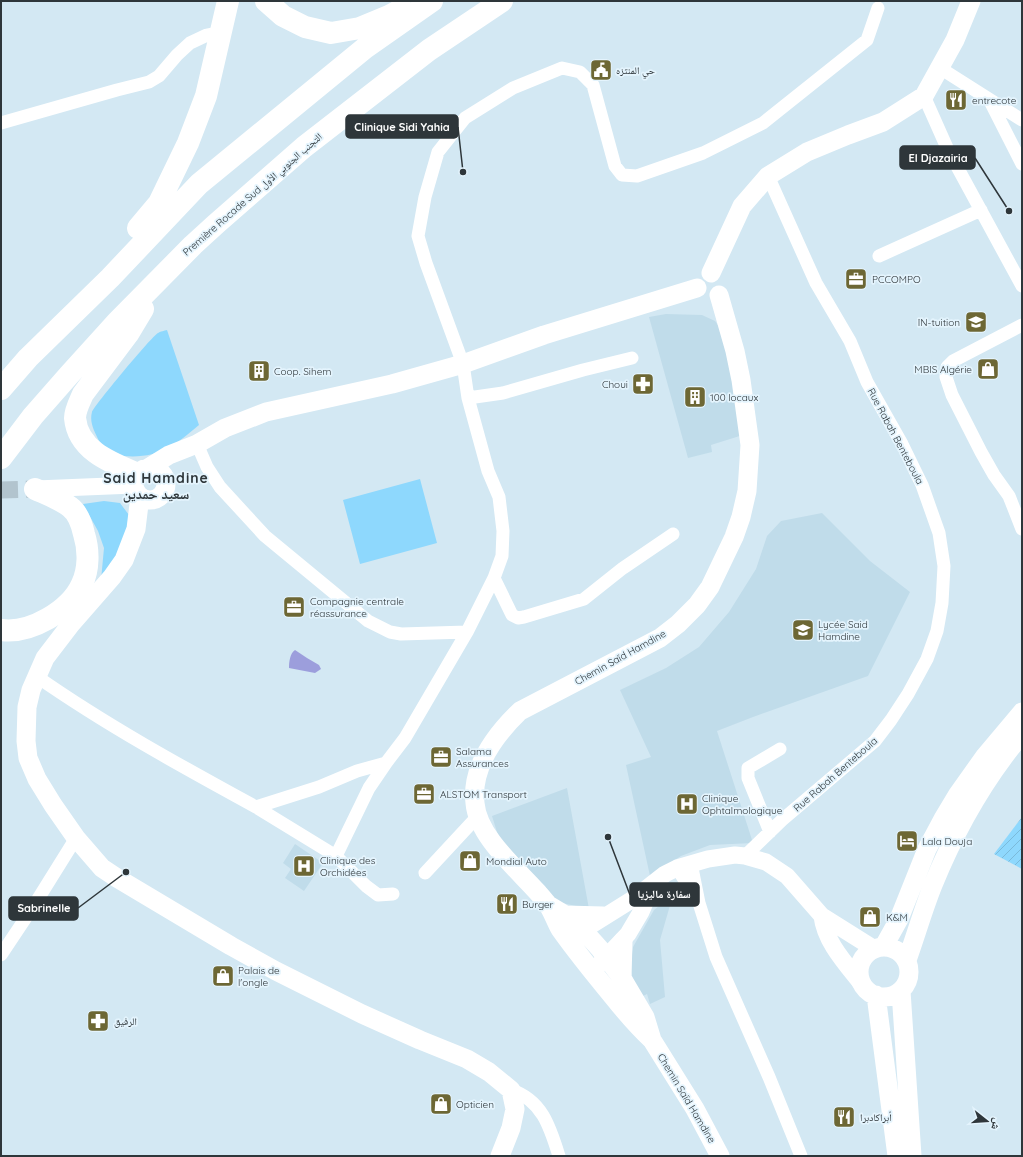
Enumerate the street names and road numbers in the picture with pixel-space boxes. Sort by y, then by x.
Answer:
street label: Première Rocade Sud التجنب الجنوبي الأول [180,130,326,260]
street label: Rue Rabah Benteboula [865,386,926,487]
street label: Chemin Saïd Hamdine [572,627,668,688]
street label: Rue Rabah Benteboula [791,734,880,814]
street label: Chemin Saïd Hamdine [655,1051,719,1146]

